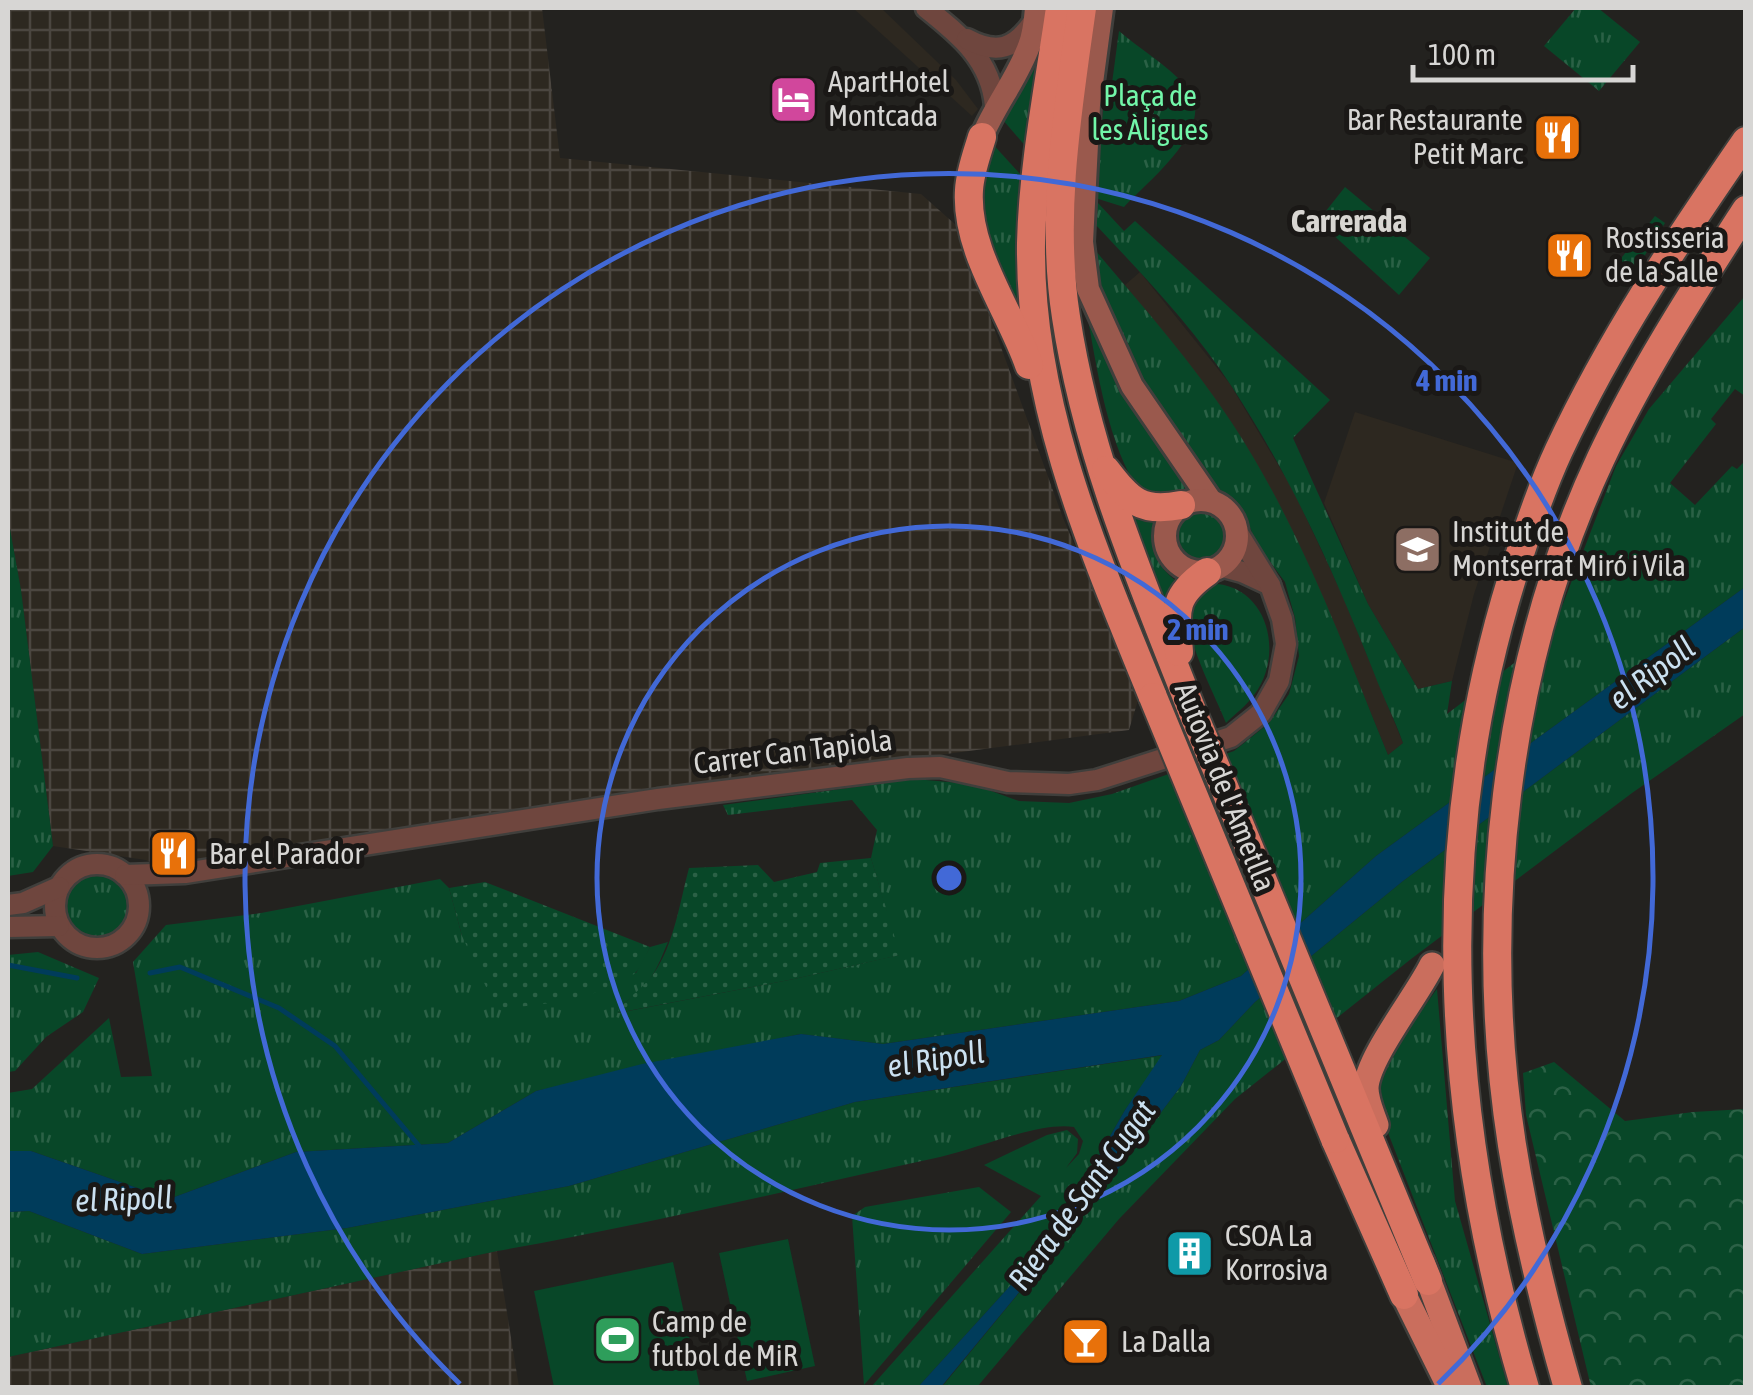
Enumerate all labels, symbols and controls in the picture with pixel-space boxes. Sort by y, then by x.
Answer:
scale bar [1413,20,1633,82]
text: 100 m [1428,37,1496,71]
place label: ApartHotel Montcada [828,64,950,132]
hotel icon: ApartHotel Montcada [767,73,819,125]
park label: Plaça de les Àligues [1091,78,1209,146]
place label: Bar Restaurante Petit Marc [1347,102,1524,170]
restaurant icon: Bar Restaurante Petit Marc [1532,111,1584,163]
district label: Carrerada [1291,202,1407,239]
place label: Rostisseria de la Salle [1605,220,1725,288]
restaurant icon: Rostisseria de la Salle [1544,229,1596,281]
text: 4 min [1415,363,1478,397]
place label: Institut de Montserrat Miró i Vila [1452,514,1686,582]
school or university icon: Institut de Montserrat Miró i Vila [1391,523,1443,575]
text: 2 min [1167,612,1229,646]
water label: el Ripoll [1601,628,1702,717]
street label: Autovia de l'Ametlla [1169,677,1283,896]
street label: Carrer Can Tapiola [692,722,894,780]
restaurant icon: Bar el Parador [148,828,200,880]
place label: Bar el Parador [209,836,364,870]
centre of rings [931,860,967,896]
water label: el Ripoll [885,1033,987,1084]
water label: Riera de Sant Cugat [1000,1092,1163,1297]
water label: el Ripoll [74,1178,174,1219]
place label: CSOA La Korrosiva [1225,1218,1329,1286]
building icon: CSOA La Korrosiva [1164,1227,1216,1279]
place label: Camp de futbol de MiR [652,1304,798,1372]
sports icon: Camp de futbol de MiR [591,1313,643,1365]
bar icon: La Dalla [1060,1316,1112,1368]
place label: La Dalla [1121,1324,1211,1358]

